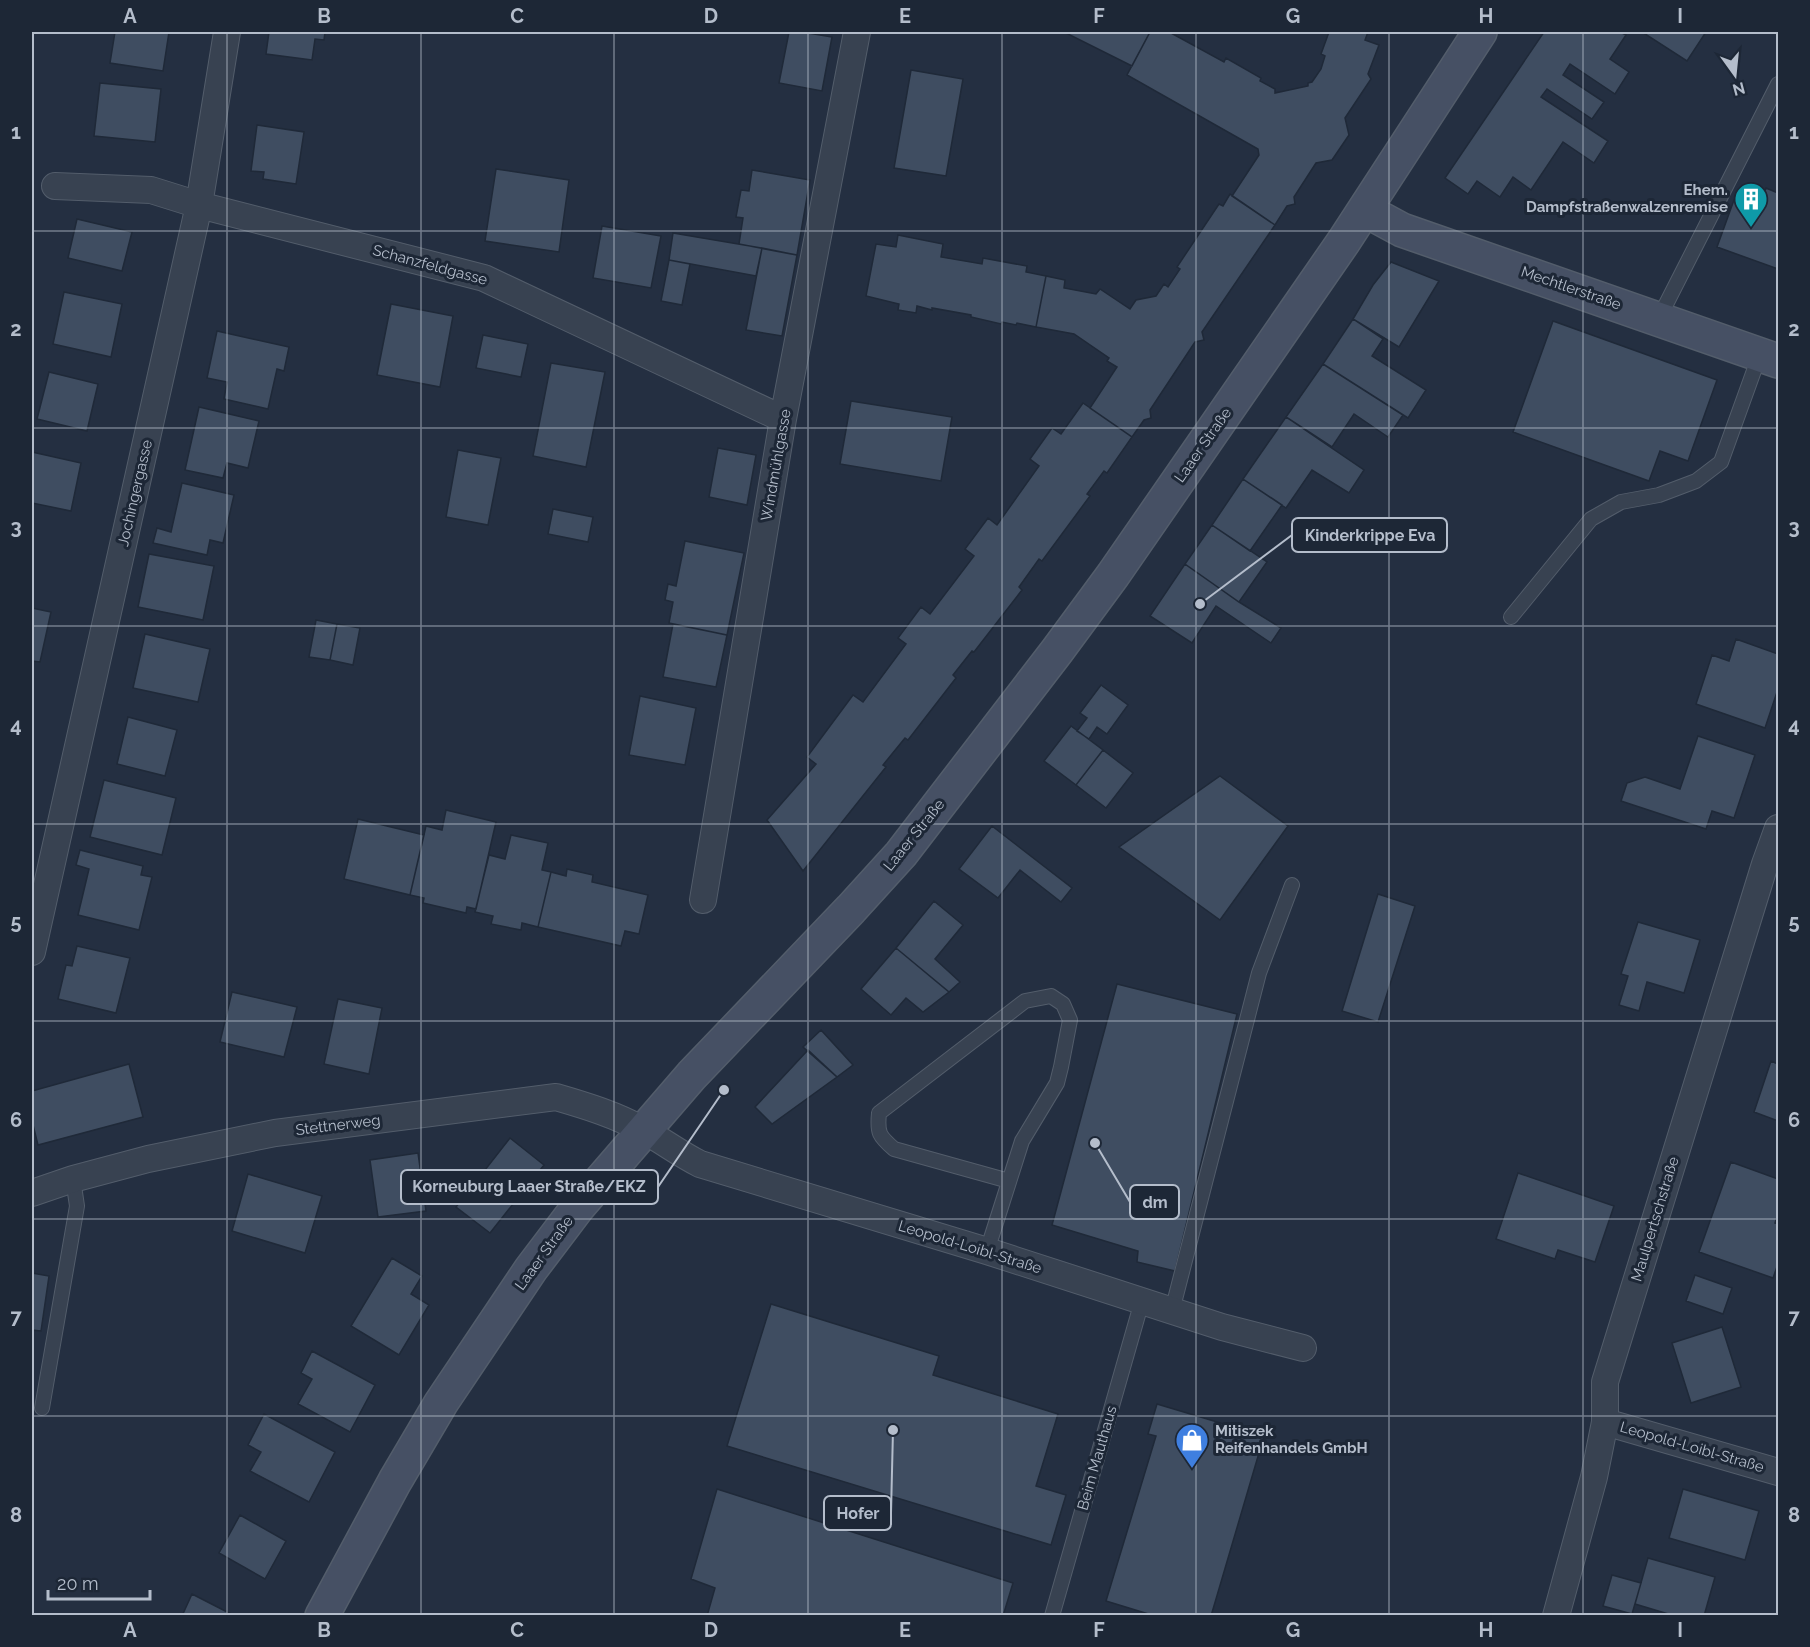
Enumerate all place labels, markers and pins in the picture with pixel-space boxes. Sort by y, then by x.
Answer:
place label: Ehem. Dampfstraßenwalzenremise [1526,181,1728,216]
building icon: Ehem. Dampfstraßenwalzenremise [1733,181,1769,228]
callout: Kinderkrippe Eva [1292,518,1447,552]
callout: Korneuburg Laaer Straße/EKZ [401,1170,658,1204]
callout: dm [1130,1185,1179,1219]
shop icon: Mitiszek Reifenhandels GmbH [1174,1422,1210,1469]
place label: Mitiszek Reifenhandels GmbH [1215,1422,1368,1457]
callout: Hofer [824,1496,891,1530]

